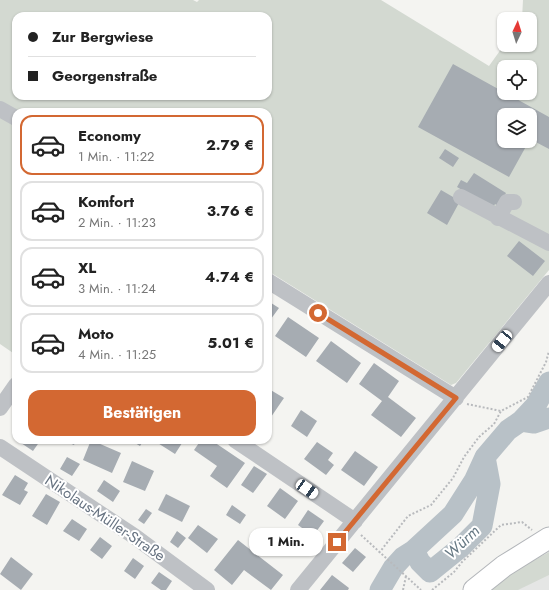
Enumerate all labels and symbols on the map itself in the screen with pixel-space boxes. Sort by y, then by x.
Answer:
north arrow [497,12,537,52]
route start [309,304,327,322]
car [490,328,514,354]
street label: Nikolaus-Müller-Straße [40,469,170,567]
car [294,477,320,501]
water label: Würm [439,520,485,564]
callout: 1 Min. [249,528,323,556]
route end [328,533,346,551]

